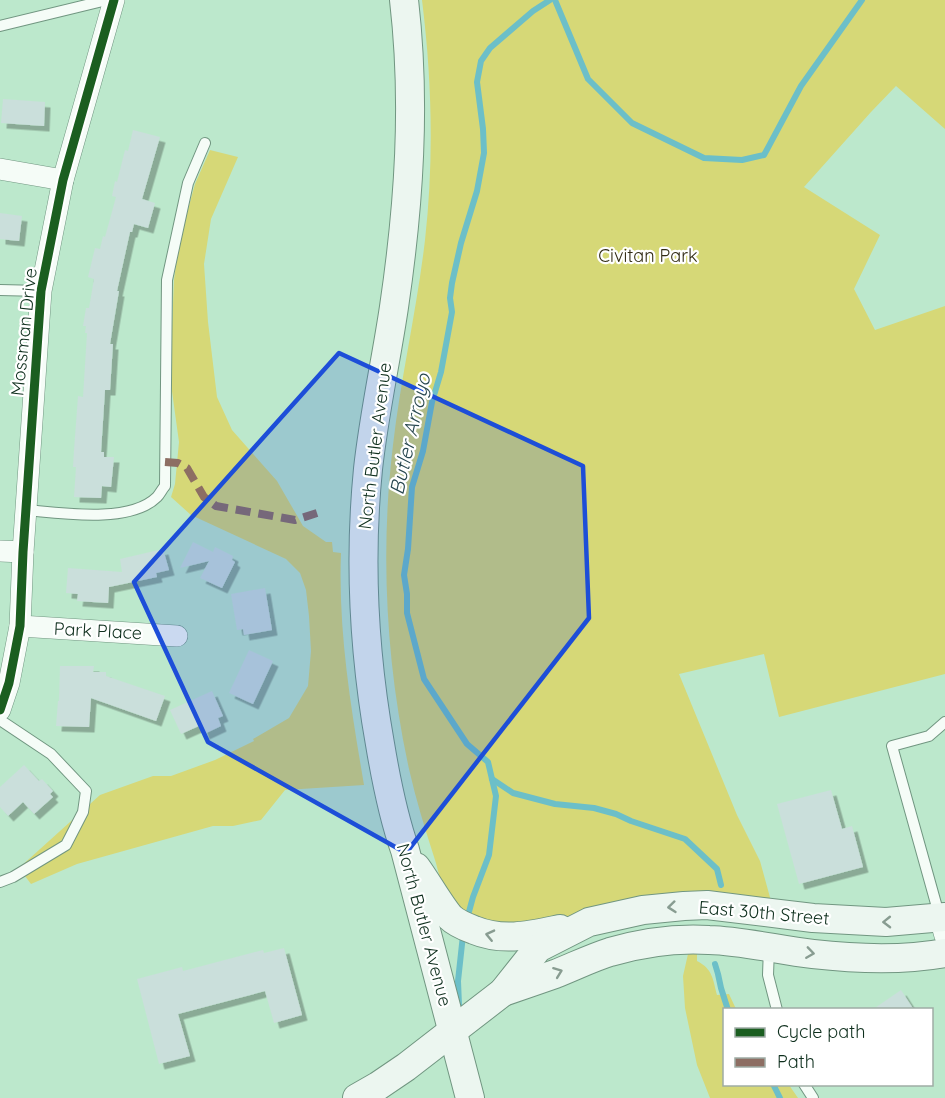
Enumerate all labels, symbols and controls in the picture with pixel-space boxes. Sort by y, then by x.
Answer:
park label: Civitan Park [598,244,698,267]
street label: Mossman Drive [5,267,42,397]
street label: North Butler Avenue [353,361,396,531]
water label: Butler Arroyo [383,370,436,497]
street label: Park Place [53,617,143,644]
street label: North Butler Avenue [392,841,457,1009]
street label: East 30th Street [698,895,830,930]
one-way arrow [667,900,676,913]
one-way arrow [882,915,891,928]
one-way arrow [485,929,495,942]
one-way arrow [805,947,815,959]
one-way arrow [552,967,563,980]
legend [723,1008,933,1086]
text: Cycle path [777,1020,865,1043]
text: Path [777,1050,815,1073]

